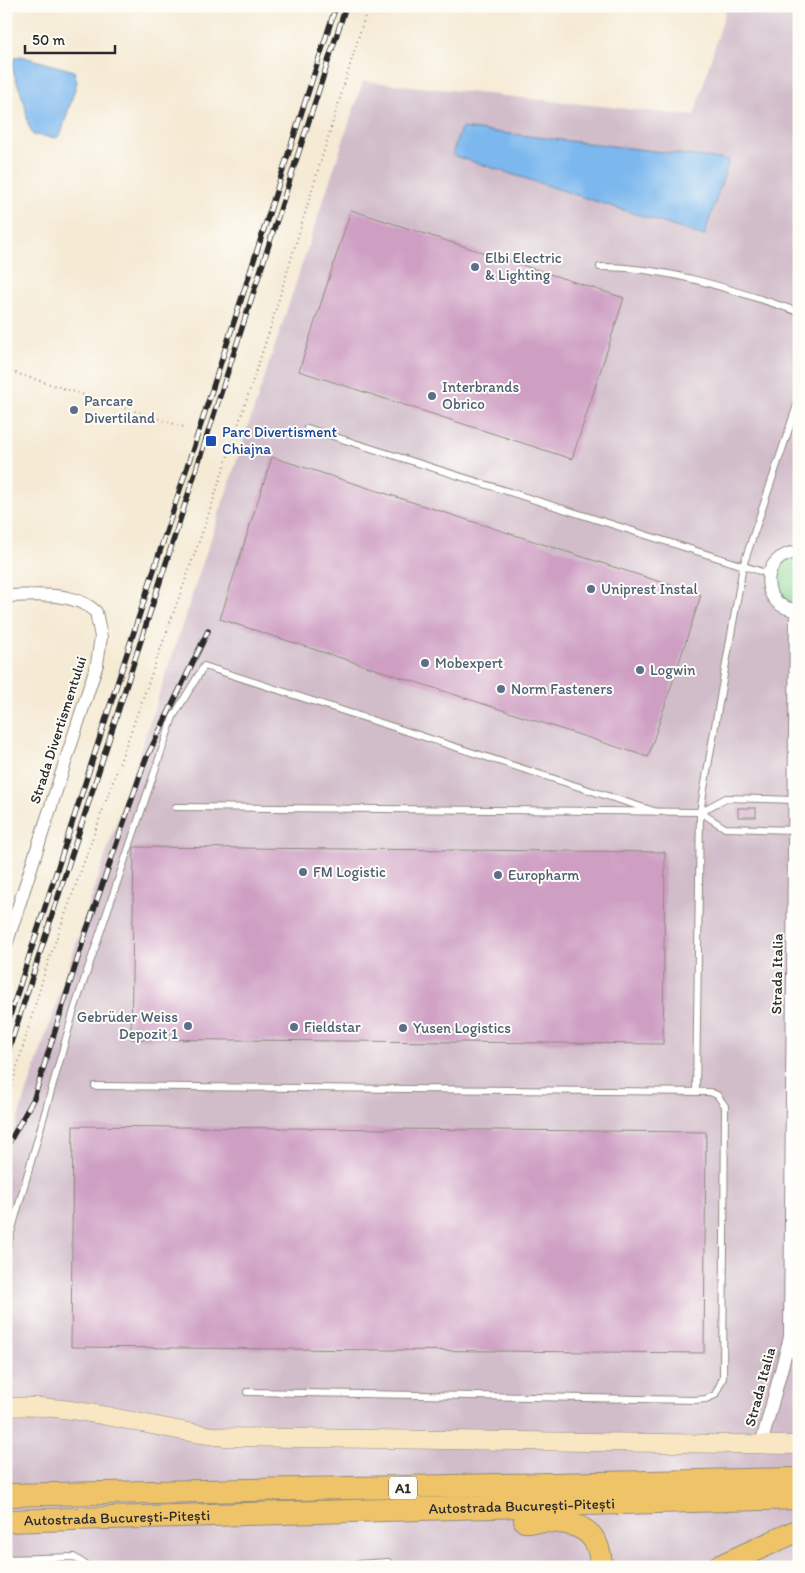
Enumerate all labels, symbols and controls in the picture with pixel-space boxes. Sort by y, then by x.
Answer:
scale bar [25,22,115,54]
text: 50 m [32,31,65,49]
place label: Elbi Electric & Lighting [485,249,562,284]
marker: Elbi Electric & Lighting [469,261,481,273]
place label: Interbrands Obrico [442,378,519,413]
marker: Interbrands Obrico [426,390,438,402]
place label: Parcare Divertiland [84,392,155,427]
marker: Parcare Divertiland [68,404,80,416]
place label: Parc Divertisment Chiajna [222,423,337,458]
marker: Parc Divertisment Chiajna [204,434,218,448]
place label: Uniprest Instal [601,580,699,598]
marker: Uniprest Instal [585,583,597,595]
street label: Strada Divertismentului [26,654,90,806]
place label: Mobexpert [435,654,504,672]
marker: Mobexpert [419,657,431,669]
place label: Logwin [650,661,696,679]
marker: Logwin [634,664,646,676]
place label: Norm Fasteners [511,680,613,698]
marker: Norm Fasteners [495,683,507,695]
place label: FM Logistic [313,863,386,881]
marker: FM Logistic [297,866,309,878]
place label: Europharm [508,866,579,884]
marker: Europharm [492,869,504,881]
street label: Strada Italia [767,933,787,1015]
place label: Gebrüder Weiss Depozit 1 [77,1008,178,1043]
place label: Fieldstar [304,1018,361,1036]
place label: Yusen Logistics [413,1019,511,1037]
marker: Gebrüder Weiss Depozit 1 [182,1020,194,1032]
marker: Fieldstar [288,1021,300,1033]
marker: Yusen Logistics [397,1022,409,1034]
street label: Strada Italia [741,1345,779,1428]
road number: A1 [389,1476,417,1500]
street label: Autostrada București-Pitești [428,1494,615,1518]
street label: Autostrada București-Pitești [24,1506,210,1529]

